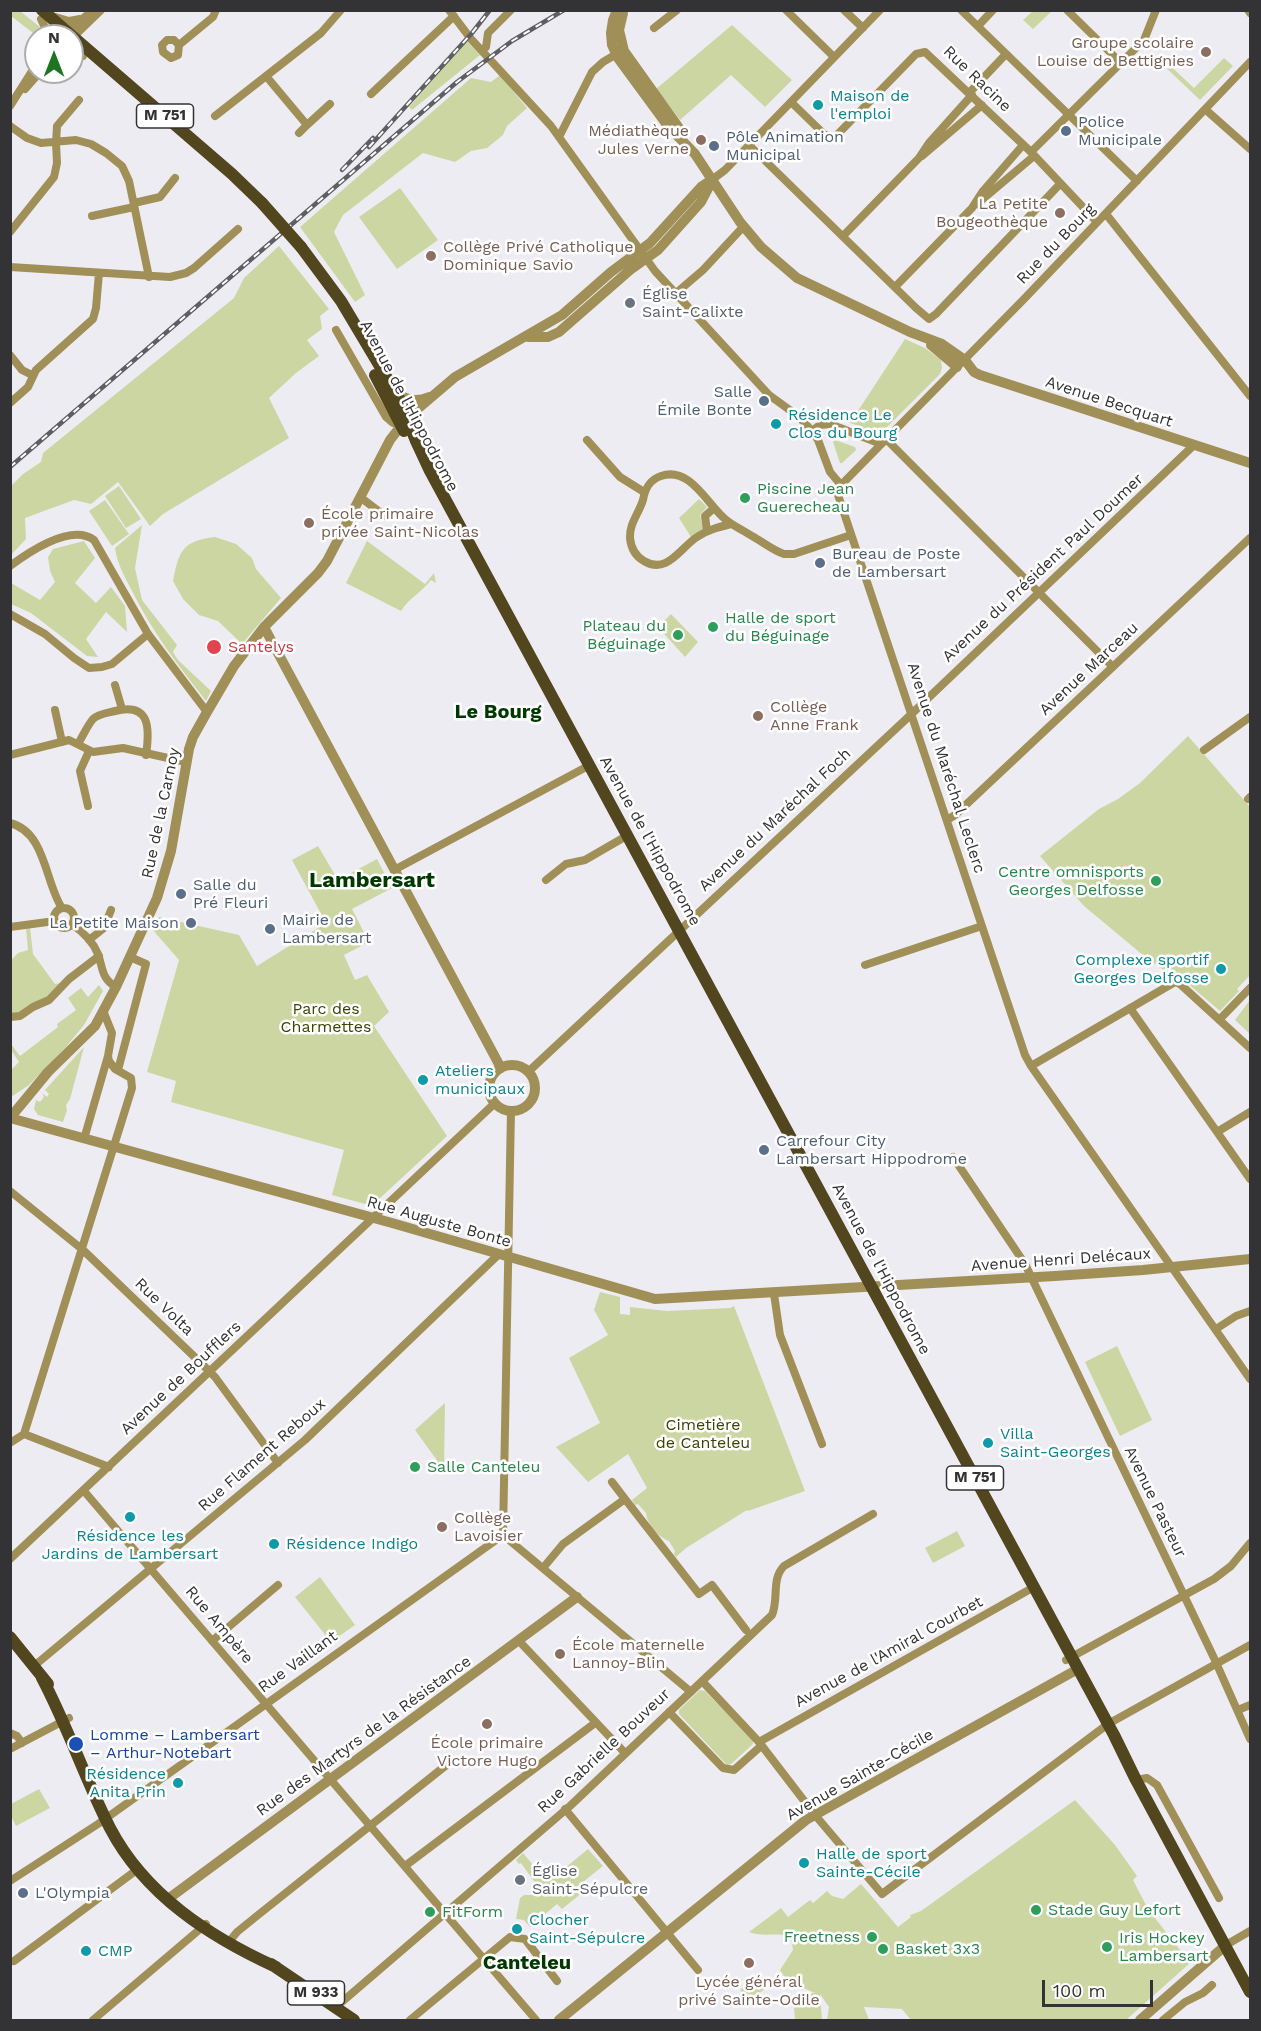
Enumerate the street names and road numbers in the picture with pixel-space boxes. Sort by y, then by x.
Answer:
street label: Rue Racine [939,42,1015,116]
road number: M 751 [136,104,194,128]
street label: Rue du Bourg [1013,200,1099,288]
street label: Avenue de l'Hippodrome [356,317,462,495]
street label: Avenue Becquart [1043,372,1175,432]
street label: Avenue du Président Paul Doumer [939,470,1147,666]
street label: Avenue Marceau [1036,618,1142,720]
street label: Avenue du Maréchal Leclerc [903,660,989,876]
street label: Avenue du Maréchal Foch [695,744,855,896]
street label: Rue de la Carnoy [138,746,184,880]
street label: Avenue de l'Hippodrome [595,753,705,929]
street label: Avenue de l'Hippodrome [828,1180,934,1358]
street label: Rue Auguste Bonte [365,1192,513,1252]
street label: Avenue Henri Delécaux [970,1244,1152,1276]
street label: Rue Volta [131,1274,197,1340]
street label: Avenue de Boufflers [117,1317,245,1439]
street label: Rue Flament Reboux [194,1394,330,1516]
street label: Avenue Pasteur [1120,1443,1190,1561]
road number: M 751 [946,1466,1004,1490]
street label: Rue Ampère [181,1582,257,1668]
street label: Avenue de l'Amiral Courbet [792,1592,986,1712]
street label: Rue Vaillant [255,1627,341,1697]
street label: Rue des Martyrs de la Résistance [253,1652,475,1820]
street label: Rue Gabrielle Bouveur [534,1685,674,1817]
street label: Avenue Sainte-Cécile [783,1725,937,1825]
road number: M 933 [288,1981,344,2005]

